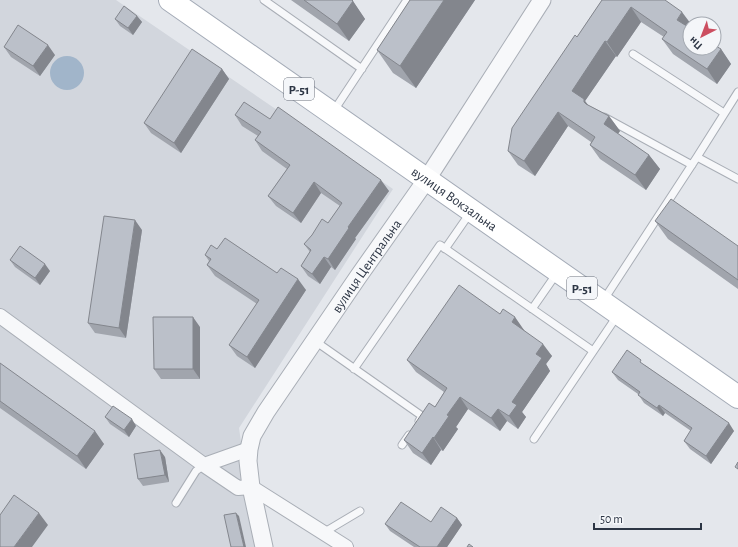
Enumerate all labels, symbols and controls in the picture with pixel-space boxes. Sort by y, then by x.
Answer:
north arrow [682,16,722,56]
text: Пн [687,34,704,52]
road number: Р-51 [284,78,314,100]
street label: вулиця Вокзальна [409,165,500,235]
street label: вулиця Центральна [330,217,405,316]
road number: Р-51 [567,277,597,299]
scale bar [594,505,701,531]
text: 50 m [600,513,623,525]

